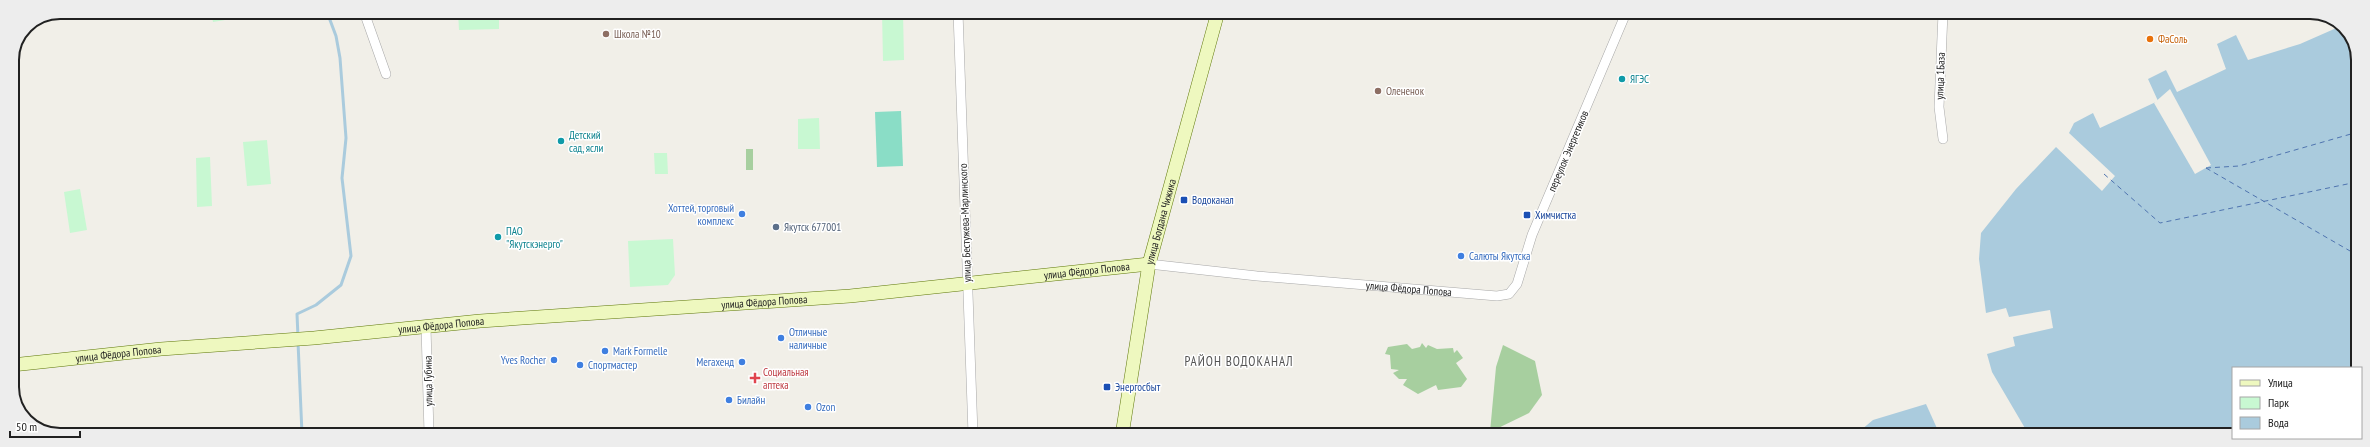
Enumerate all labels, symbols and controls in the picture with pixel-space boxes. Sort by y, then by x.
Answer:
place label: Школа №10 [614,27,661,41]
marker: Школа №10 [601,29,611,39]
place label: ФаСоль [2158,32,2187,46]
marker: ФаСоль [2145,34,2155,44]
street label: улица 1База [1932,52,1948,100]
place label: ЯГЭС [1630,72,1649,86]
marker: ЯГЭС [1617,74,1627,84]
place label: Олененок [1386,84,1425,98]
marker: Олененок [1373,86,1383,96]
street label: переулок Энергетиков [1545,108,1592,194]
place label: Детский сад, ясли [569,128,603,155]
marker: Детский сад, ясли [556,136,566,146]
street label: улица Бестужева-Марлинского [956,163,974,283]
street label: улица Богдана Чижика [1142,177,1179,266]
place label: Водоканал [1192,193,1234,207]
marker: Водоканал [1179,195,1189,205]
place label: Хоттей, торговый комплекс [668,201,734,228]
place label: Химчистка [1535,208,1576,222]
marker: Хоттей, торговый комплекс [737,209,747,219]
marker: Химчистка [1522,210,1532,220]
place label: Якутск 677001 [784,220,841,234]
marker: Якутск 677001 [771,222,781,232]
place label: ПАО "Якутскэнерго" [506,224,563,251]
marker: ПАО "Якутскэнерго" [493,232,503,242]
place label: Салюты Якутска [1469,249,1530,263]
marker: Салюты Якутска [1456,251,1466,261]
street label: улица Фёдора Попова [1043,259,1130,282]
street label: улица Фёдора Попова [1365,278,1452,299]
street label: улица Фёдора Попова [721,292,808,312]
street label: улица Фёдора Попова [397,314,485,336]
place label: Отличные наличные [789,325,828,352]
marker: Отличные наличные [776,333,786,343]
street label: улица Фёдора Попова [75,342,162,365]
place label: Mark Formelle [613,344,668,358]
marker: Mark Formelle [600,346,610,356]
place label: Yves Rocher [501,353,546,367]
district label: РАЙОН ВОДОКАНАЛ [1184,353,1294,370]
marker: Yves Rocher [549,355,559,365]
place label: Мегахенд [696,355,734,369]
street label: улица Губина [421,356,435,406]
marker: Мегахенд [737,357,747,367]
place label: Спортмастер [588,358,638,372]
marker: Спортмастер [575,360,585,370]
place label: Социальная аптека [763,365,809,392]
legend [2232,367,2362,439]
marker: Социальная аптека [750,373,760,383]
text: Улица [2268,375,2293,390]
place label: Энергосбыт [1115,380,1161,394]
marker: Энергосбыт [1102,382,1112,392]
place label: Билайн [737,393,765,407]
marker: Билайн [724,395,734,405]
text: Парк [2268,395,2289,410]
place label: Ozon [816,400,835,414]
marker: Ozon [803,402,813,412]
scale bar [10,413,80,439]
text: Вода [2268,415,2289,430]
text: 50 m [16,419,37,434]

